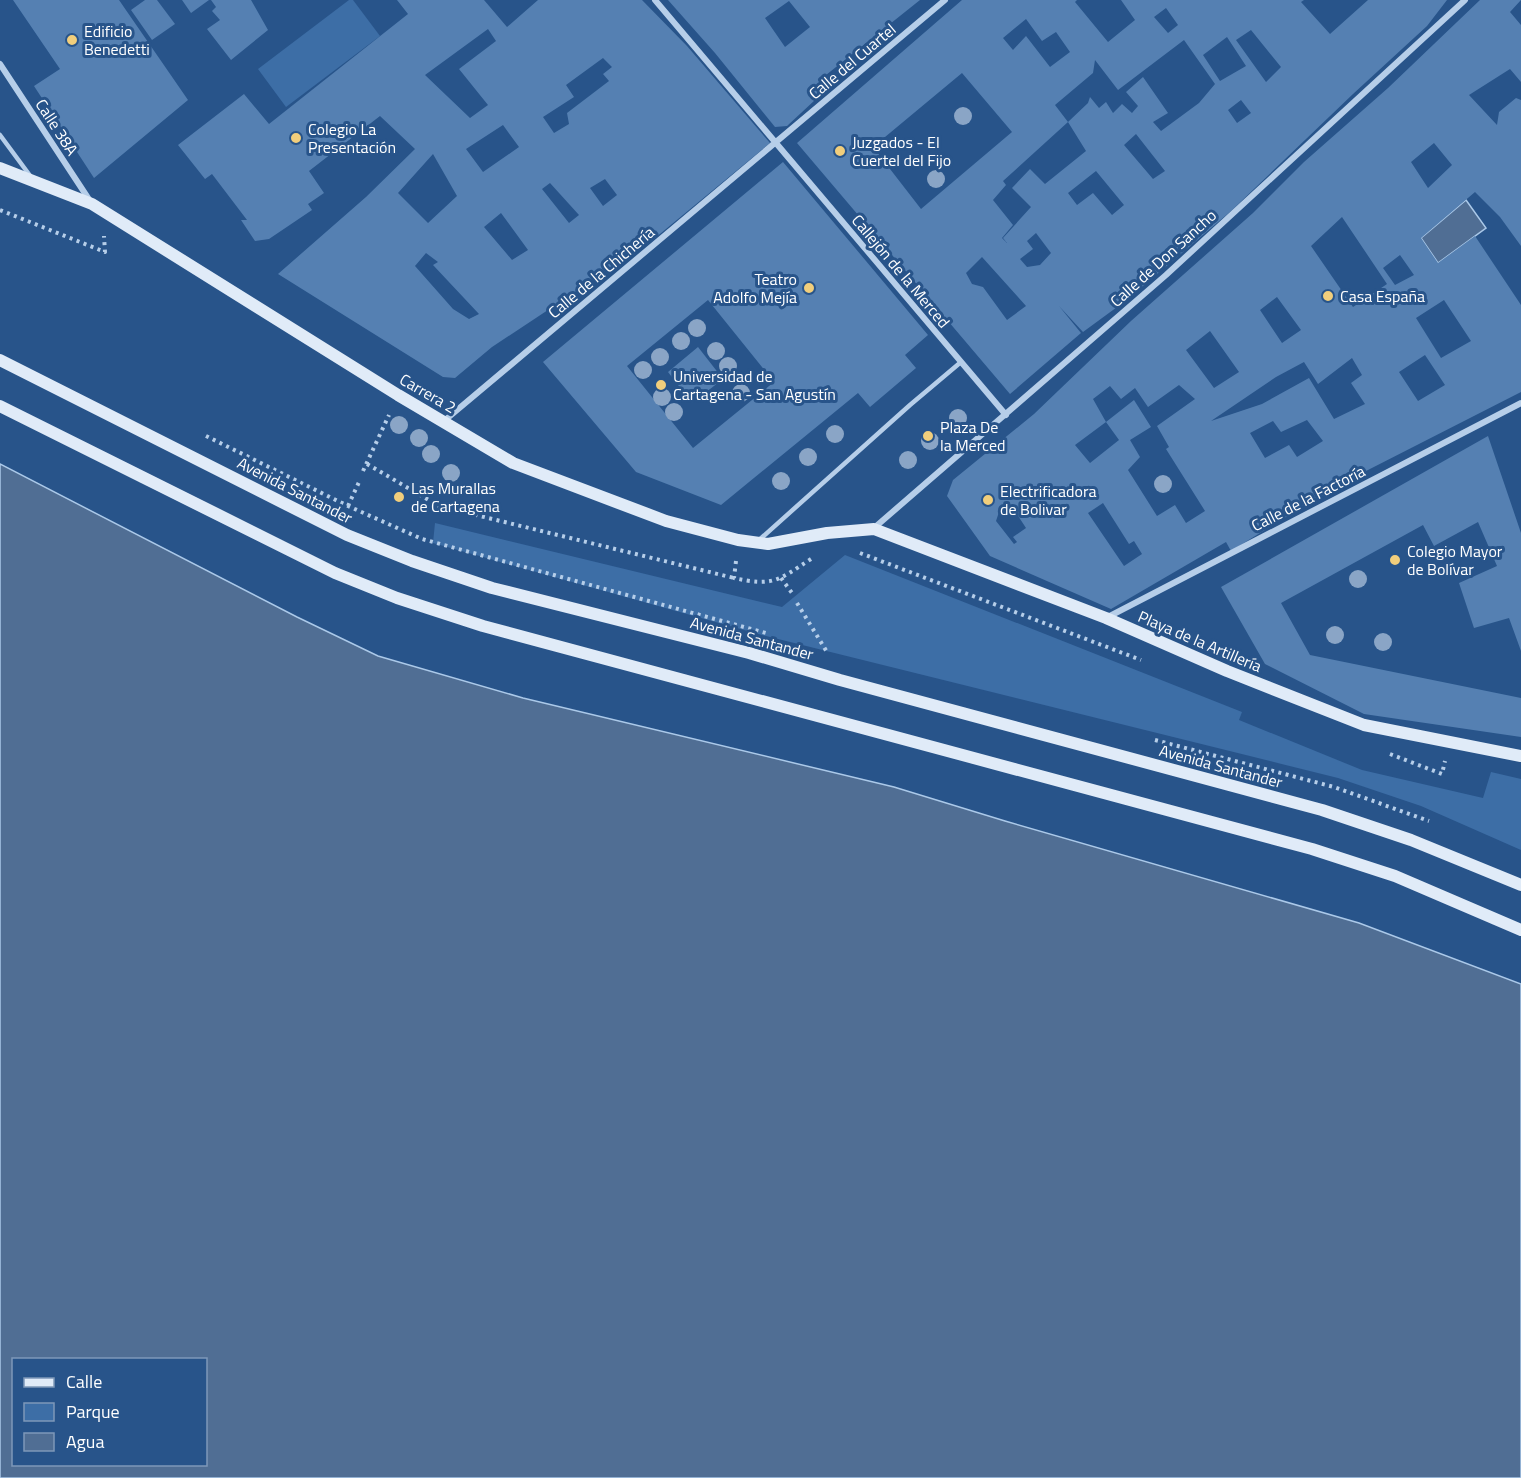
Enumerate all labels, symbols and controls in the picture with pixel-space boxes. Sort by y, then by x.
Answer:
street label: Calle del Cuartel [803,17,901,105]
place label: Edificio Benedetti [84,19,150,61]
marker: Edificio Benedetti [65,33,79,47]
street label: Calle 38A [30,94,85,160]
place label: Colegio La Presentación [308,117,396,159]
place label: Juzgados - El Cuertel del Fijo [852,130,951,172]
marker: Colegio La Presentación [289,131,303,145]
marker: Juzgados - El Cuertel del Fijo [833,144,847,158]
street label: Calle de Don Sancho [1104,204,1222,312]
street label: Callejón de la Merced [846,209,956,333]
street label: Calle de la Chichería [543,220,659,324]
place label: Teatro Adolfo Mejía [713,267,797,309]
marker: Teatro Adolfo Mejía [802,281,816,295]
place label: Casa España [1340,284,1425,308]
marker: Casa España [1321,289,1335,303]
place label: Universidad de Cartagena - San Agustín [673,364,836,406]
street label: Carrera 2 [395,367,461,419]
marker: Universidad de Cartagena - San Agustín [654,378,668,392]
place label: Plaza De la Merced [940,415,1005,457]
marker: Plaza De la Merced [921,429,935,443]
street label: Avenida Santander [233,451,357,530]
street label: Calle de la Factoría [1247,459,1369,537]
place label: Las Murallas de Cartagena [411,476,500,518]
place label: Electrificadora de Bolivar [1000,479,1097,521]
marker: Las Murallas de Cartagena [392,490,406,504]
marker: Electrificadora de Bolivar [981,493,995,507]
place label: Colegio Mayor de Bolívar [1407,539,1503,581]
marker: Colegio Mayor de Bolívar [1388,553,1402,567]
street label: Playa de la Artillería [1134,604,1266,678]
street label: Avenida Santander [688,610,817,666]
street label: Avenida Santander [1157,738,1286,794]
legend [12,1358,207,1466]
text: Calle [66,1368,102,1395]
text: Parque [66,1398,120,1425]
text: Agua [66,1428,104,1455]

